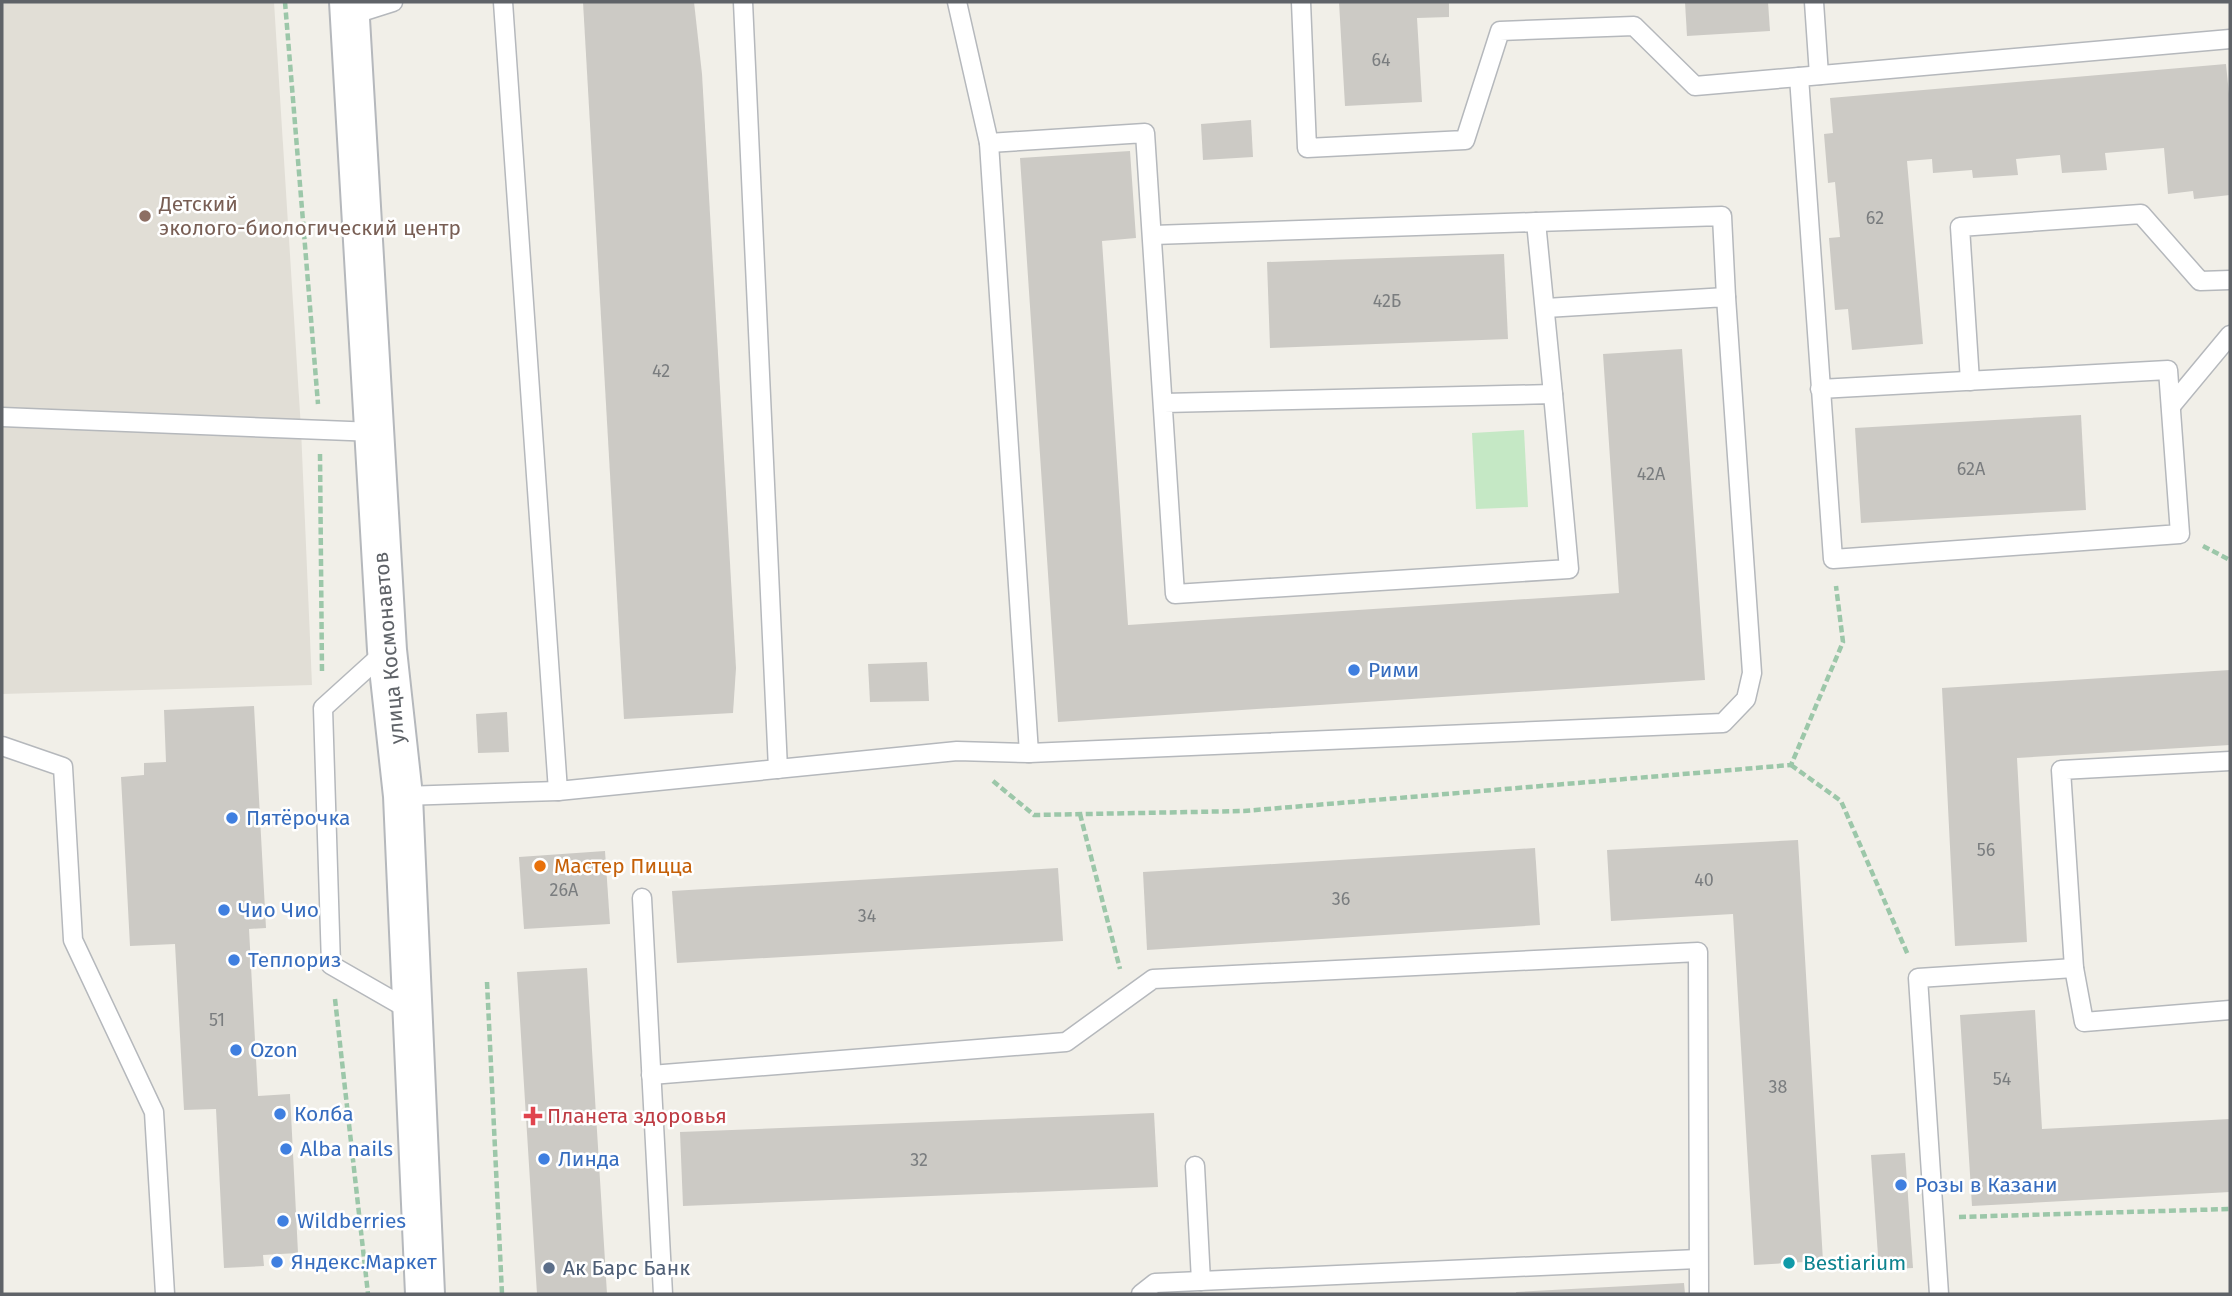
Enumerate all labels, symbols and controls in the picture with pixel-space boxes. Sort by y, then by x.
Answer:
house number: 64 [1371,49,1391,71]
place label: Детский эколого-биологический центр [158,191,461,241]
house number: 62 [1866,207,1884,229]
marker: Детский эколого-биологический центр [137,208,153,224]
house number: 42Б [1373,290,1401,312]
house number: 42 [652,360,670,382]
house number: 62А [1957,458,1986,480]
house number: 42А [1637,463,1666,485]
street label: улица Космонавтов [368,551,410,745]
place label: Рими [1368,657,1419,683]
marker: Рими [1346,662,1362,678]
place label: Пятёрочка [246,805,350,831]
marker: Пятёрочка [224,810,240,826]
house number: 56 [1977,839,1995,861]
place label: Мастер Пицца [554,853,693,879]
marker: Мастер Пицца [532,858,548,874]
house number: 40 [1694,869,1714,891]
house number: 26А [550,879,579,901]
house number: 36 [1332,888,1350,910]
place label: Чио Чио [238,897,319,923]
marker: Чио Чио [216,902,232,918]
house number: 34 [858,905,877,927]
place label: Теплориз [248,947,341,973]
marker: Теплориз [226,952,242,968]
house number: 51 [209,1009,225,1031]
place label: Ozon [250,1037,298,1063]
marker: Ozon [228,1042,244,1058]
house number: 54 [1993,1068,2012,1090]
house number: 38 [1769,1076,1788,1098]
place label: Колба [294,1101,354,1127]
place label: Планета здоровья [547,1103,727,1129]
marker: Колба [272,1106,288,1122]
marker: Планета здоровья [525,1108,541,1124]
place label: Alba nails [300,1136,393,1162]
marker: Alba nails [278,1141,294,1157]
place label: Линда [558,1146,620,1172]
house number: 32 [910,1149,928,1171]
marker: Линда [536,1151,552,1167]
place label: Розы в Казани [1915,1172,2058,1198]
marker: Розы в Казани [1893,1177,1909,1193]
place label: Wildberries [297,1208,406,1234]
marker: Wildberries [275,1213,291,1229]
place label: Яндекс.Маркет [291,1249,437,1275]
place label: Bestiarium [1803,1250,1906,1276]
marker: Яндекс.Маркет [269,1254,285,1270]
place label: Ак Барс Банк [563,1255,690,1281]
marker: Bestiarium [1781,1255,1797,1271]
marker: Ак Барс Банк [541,1260,557,1276]

